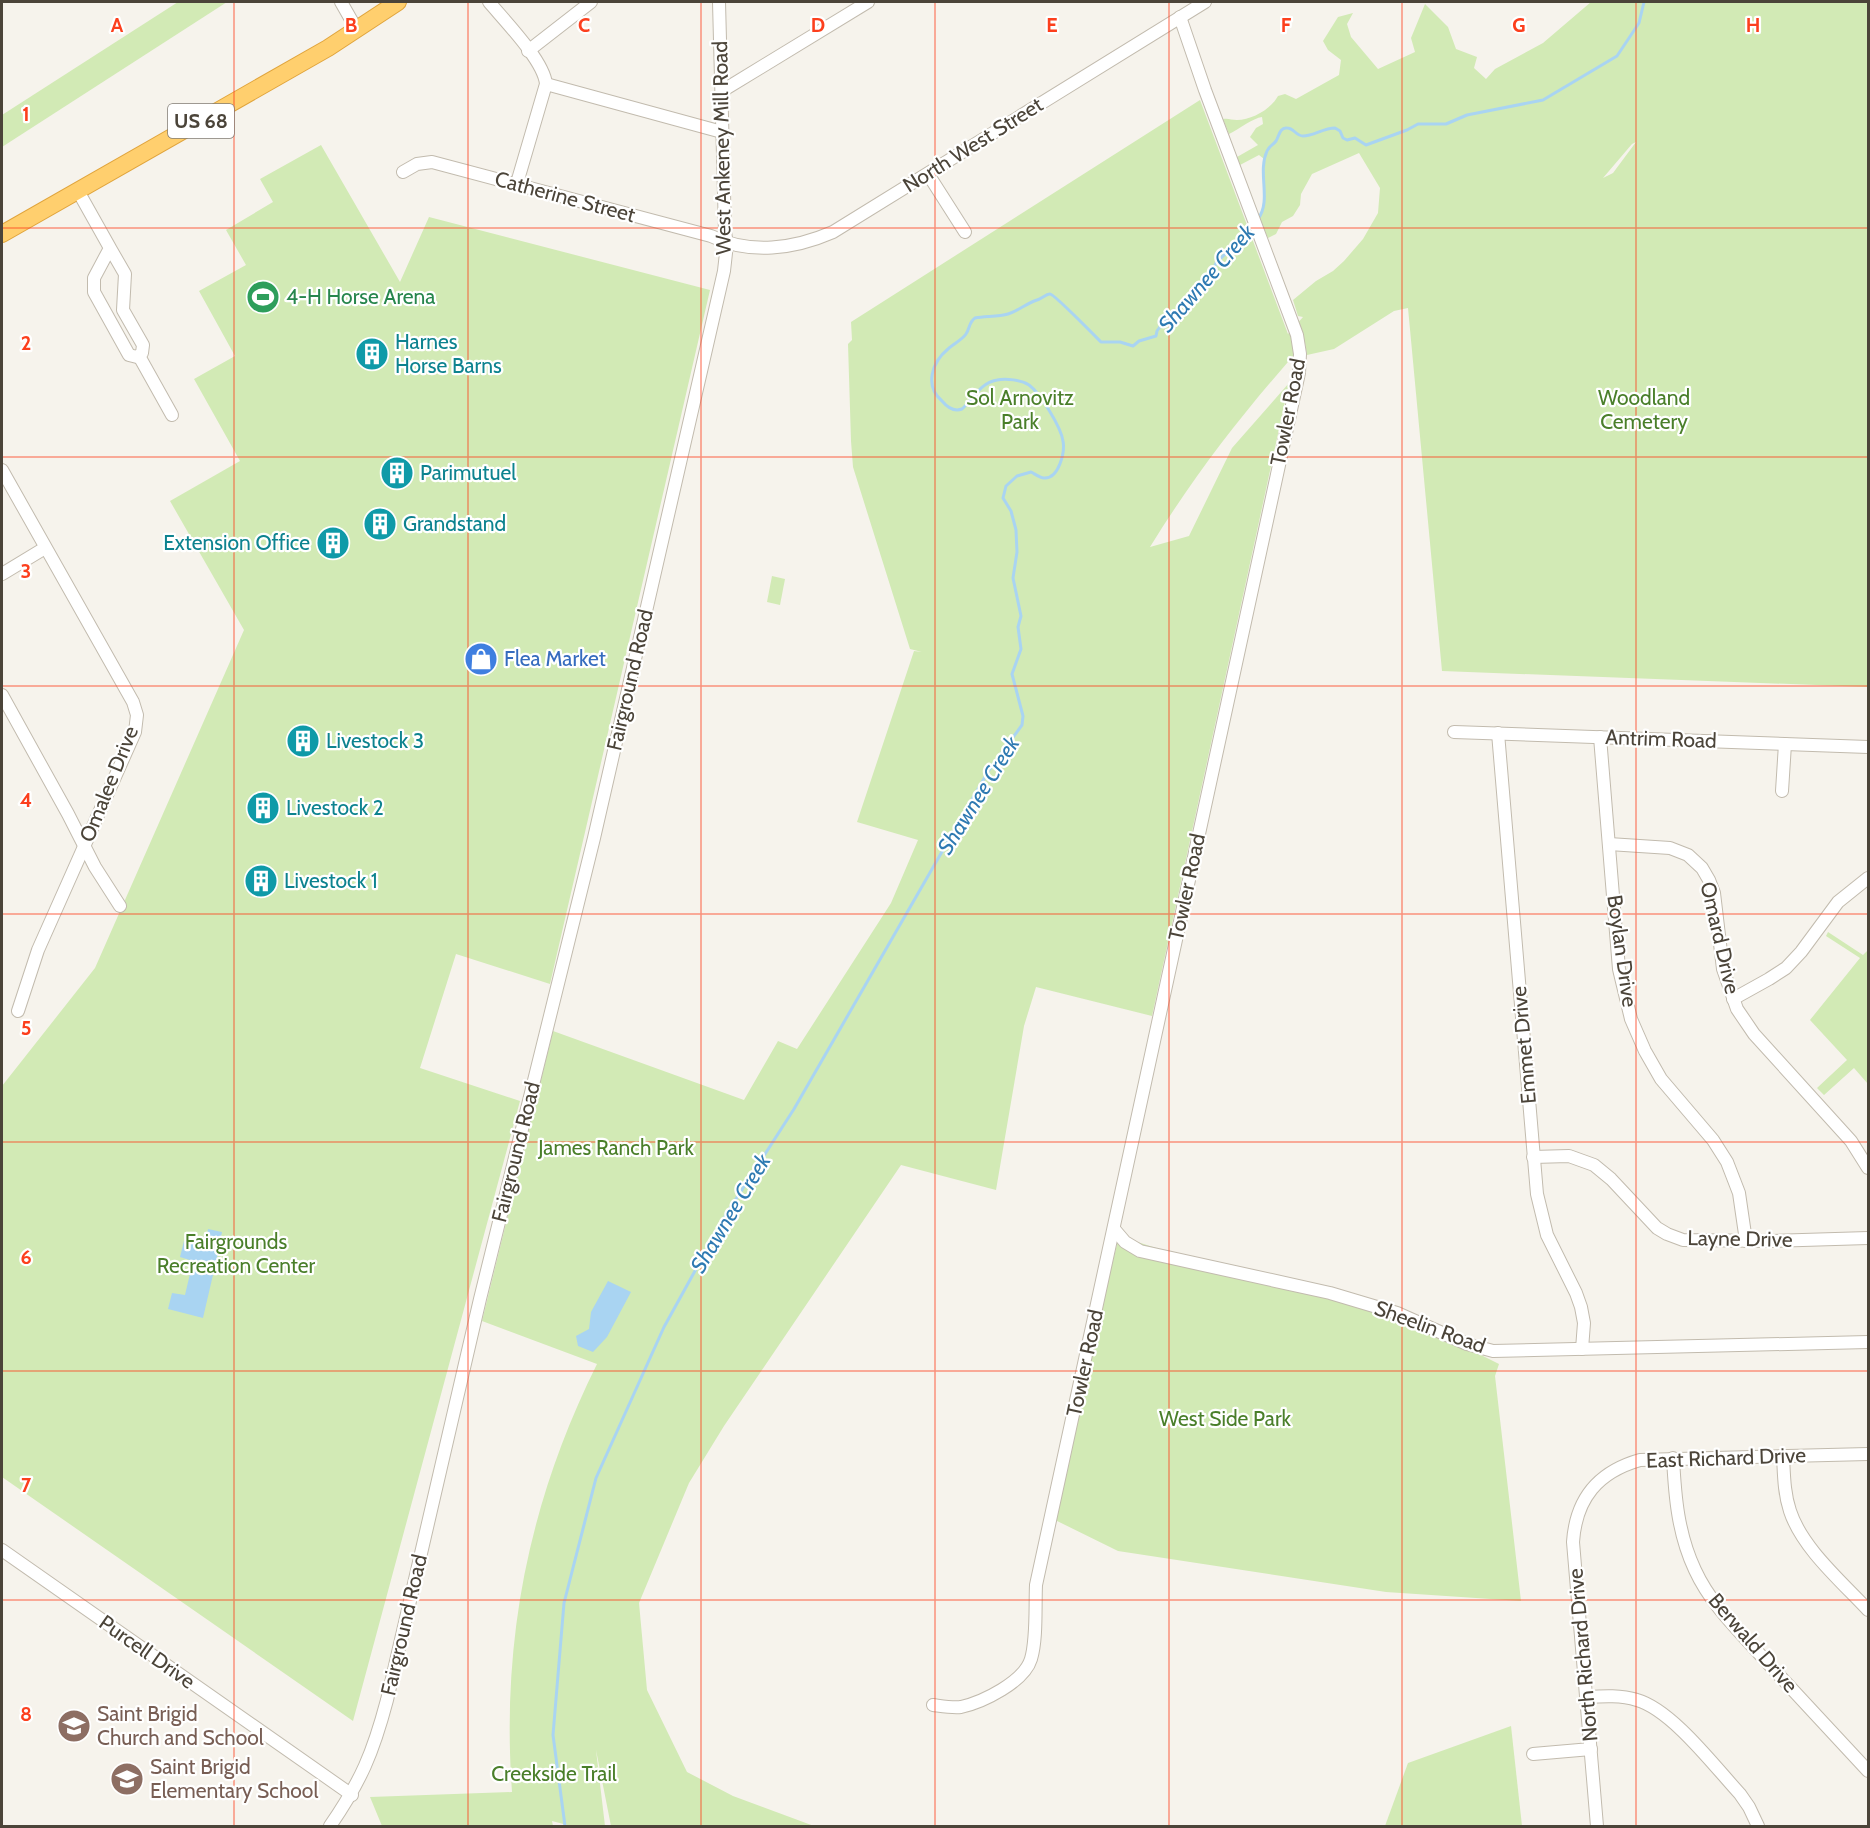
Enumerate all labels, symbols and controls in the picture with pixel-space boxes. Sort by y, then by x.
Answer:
text: A [111,13,124,37]
text: B [345,13,357,37]
text: C [578,13,590,37]
text: D [811,13,825,37]
text: E [1046,13,1058,37]
text: F [1281,13,1292,37]
text: G [1512,13,1526,37]
text: H [1746,13,1760,37]
street label: West Ankeney Mill Road [707,41,736,255]
street label: North West Street [898,92,1047,198]
text: 1 [22,102,30,126]
road number: US 68 [168,104,234,138]
street label: Catherine Street [492,166,638,227]
water label: Shawnee Creek [1152,219,1261,338]
sports icon: 4-H Horse Arena [245,279,281,315]
place label: 4-H Horse Arena [286,284,435,309]
place label: Harnes Horse Barns [395,329,502,378]
text: 2 [21,331,31,355]
building icon: Harnes Horse Barns [354,336,390,372]
street label: Towler Road [1265,356,1310,468]
park label: Sol Arnovitz Park [966,385,1074,434]
park label: Woodland Cemetery [1598,385,1690,434]
building icon: Parimutuel [379,455,415,491]
place label: Parimutuel [420,460,516,485]
building icon: Grandstand [362,506,398,542]
place label: Grandstand [403,511,506,536]
building icon: Extension Office [315,525,351,561]
place label: Extension Office [163,530,310,555]
text: 3 [21,559,31,583]
street label: Fairground Road [601,607,658,753]
shop icon: Flea Market [463,641,499,677]
place label: Flea Market [504,646,606,671]
street label: Omalee Drive [74,722,143,845]
building icon: Livestock 3 [285,723,321,759]
street label: Antrim Road [1605,724,1717,753]
place label: Livestock 3 [326,728,424,753]
water label: Shawnee Creek [932,731,1026,859]
text: 4 [20,788,32,812]
building icon: Livestock 2 [245,790,281,826]
place label: Livestock 2 [286,795,384,820]
street label: Towler Road [1163,831,1210,943]
building icon: Livestock 1 [243,863,279,899]
place label: Livestock 1 [284,868,378,893]
street label: Omard Drive [1695,879,1746,997]
street label: Boylan Drive [1602,893,1643,1009]
street label: Emmet Drive [1506,985,1541,1105]
text: 5 [21,1016,31,1040]
street label: Fairground Road [486,1079,545,1225]
park label: James Ranch Park [537,1135,694,1160]
water label: Shawnee Creek [684,1148,777,1278]
street label: Layne Drive [1687,1225,1793,1252]
park label: Fairgrounds Recreation Center [157,1229,316,1278]
text: 6 [20,1245,32,1269]
street label: Sheelin Road [1371,1295,1489,1358]
street label: Towler Road [1061,1307,1108,1419]
park label: West Side Park [1159,1406,1292,1431]
street label: East Richard Drive [1646,1442,1807,1473]
text: 7 [21,1473,32,1497]
street label: Fairground Road [375,1552,432,1698]
street label: North Richard Drive [1562,1567,1603,1743]
street label: Berwald Drive [1703,1588,1803,1698]
street label: Purcell Drive [95,1609,200,1694]
place label: Saint Brigid Church and School [97,1701,264,1750]
text: 8 [20,1702,32,1726]
school or university icon: Saint Brigid Church and School [56,1708,92,1744]
place label: Saint Brigid Elementary School [150,1754,318,1803]
school or university icon: Saint Brigid Elementary School [109,1761,145,1797]
park label: Creekside Trail [491,1761,617,1786]

